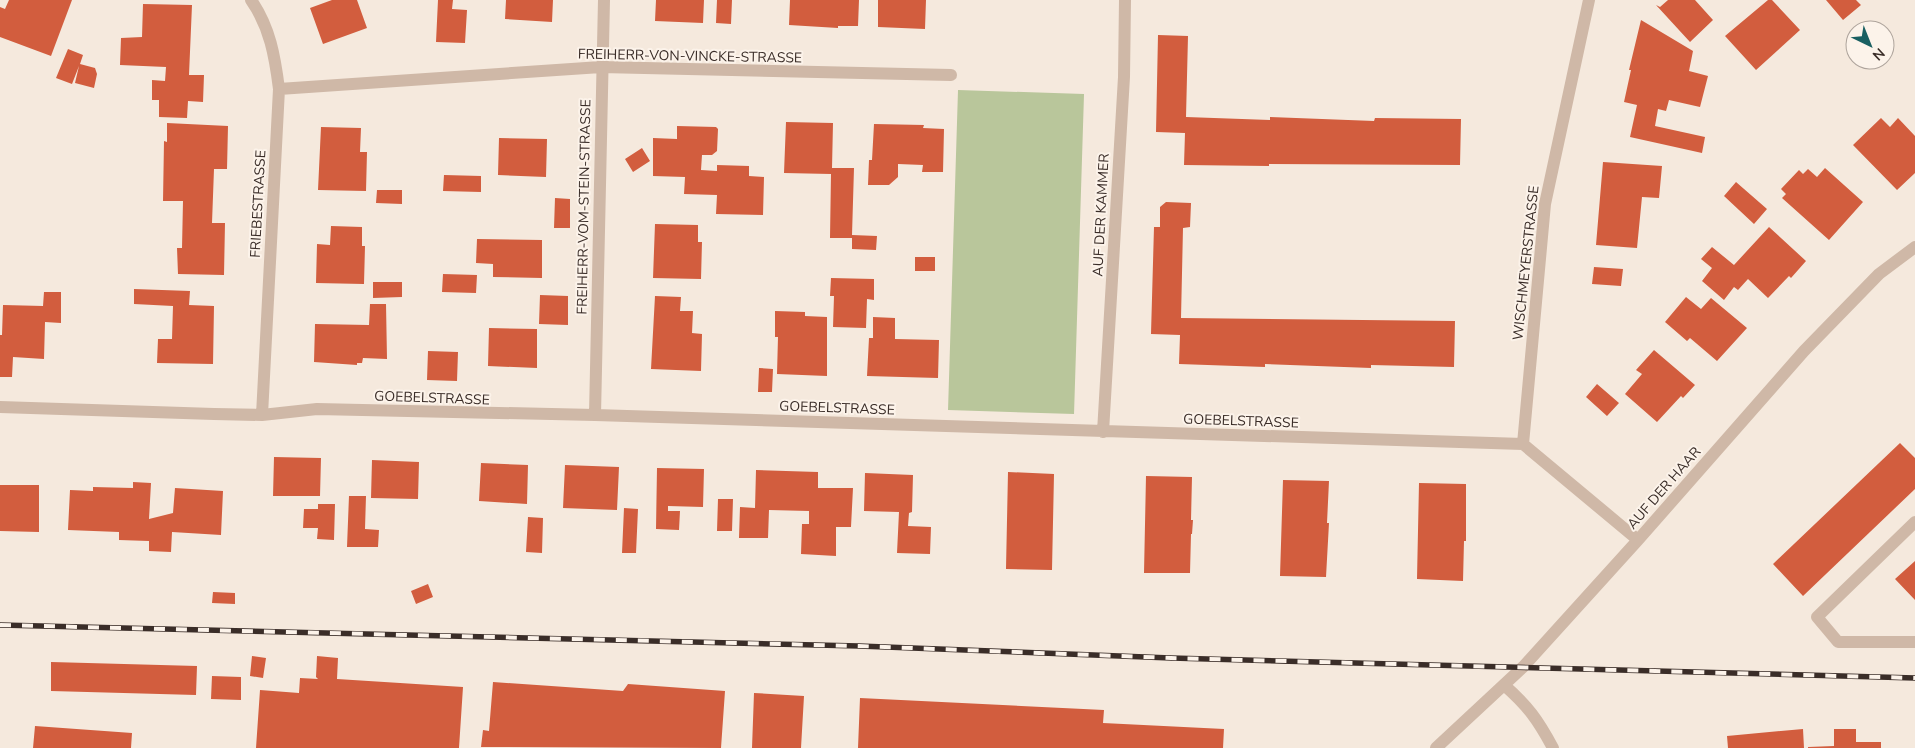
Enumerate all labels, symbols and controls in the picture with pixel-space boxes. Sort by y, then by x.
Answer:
north arrow [1845,20,1895,70]
text: N [1868,44,1889,65]
street label: FREIHERR-VON-VINCKE-STRASSE [578,45,802,67]
street label: FREIHERR-VOM-STEIN-STRASSE [573,99,595,315]
street label: FRIEBESTRASSE [246,150,270,258]
street label: AUF DER KAMMER [1088,153,1114,277]
street label: WISCHMEYERSTRASSE [1508,185,1544,341]
street label: GOEBELSTRASSE [374,386,490,410]
street label: GOEBELSTRASSE [779,396,895,420]
street label: GOEBELSTRASSE [1183,409,1299,433]
street label: AUF DER HAAR [1623,443,1705,533]

